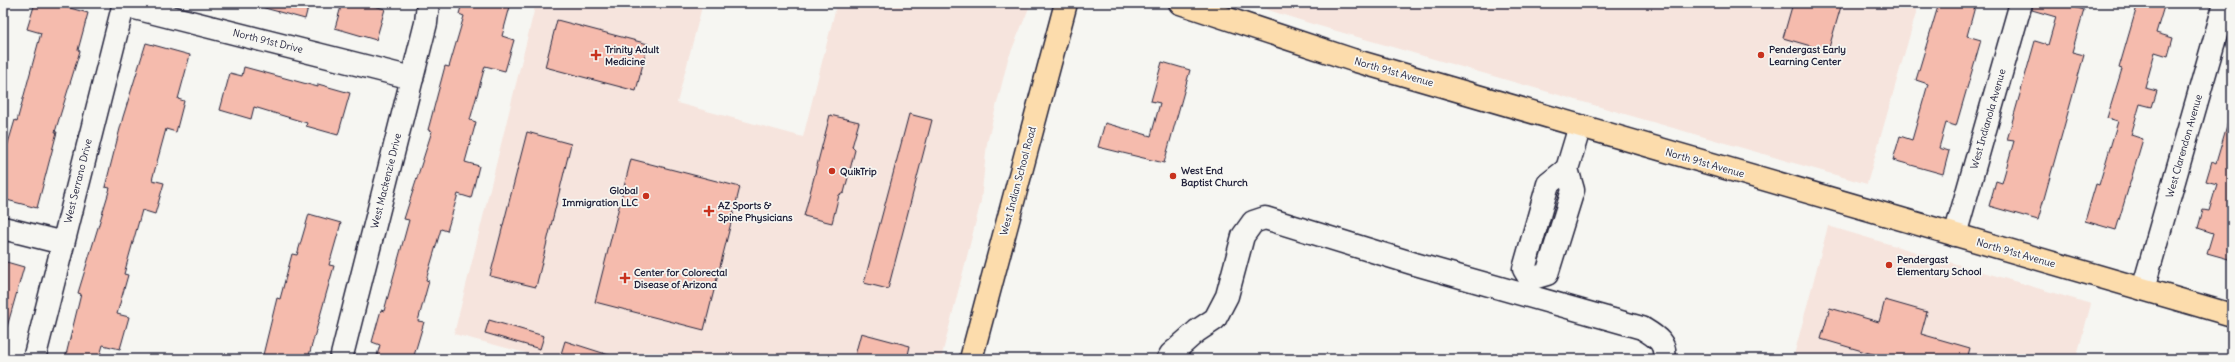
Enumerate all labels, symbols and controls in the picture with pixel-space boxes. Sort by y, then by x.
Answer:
street label: North 91st Drive [232,26,304,56]
place label: Trinity Adult Medicine [605,43,660,68]
place label: Pendergast Early Learning Center [1769,43,1846,68]
marker: Trinity Adult Medicine [590,49,602,61]
marker: Pendergast Early Learning Center [1756,50,1766,60]
street label: North 91st Avenue [1353,55,1435,89]
street label: West Indianola Avenue [1967,67,2009,171]
street label: West Clarendon Avenue [2163,93,2205,199]
street label: West Indian School Road [997,125,1039,237]
street label: West Mackenzie Drive [368,132,404,230]
street label: West Serrano Drive [61,137,95,225]
street label: North 91st Avenue [1664,146,1746,180]
place label: West End Baptist Church [1181,164,1248,189]
place label: QuikTrip [840,165,877,178]
marker: QuikTrip [827,166,837,176]
marker: West End Baptist Church [1168,171,1178,181]
place label: Global Immigration LLC [562,184,638,209]
marker: Global Immigration LLC [641,191,651,201]
place label: AZ Sports & Spine Physicians [718,199,793,224]
marker: AZ Sports & Spine Physicians [703,205,715,217]
street label: North 91st Avenue [1975,236,2057,270]
place label: Pendergast Elementary School [1897,253,1982,278]
marker: Pendergast Elementary School [1884,260,1894,270]
place label: Center for Colorectal Disease of Arizona [634,266,727,291]
marker: Center for Colorectal Disease of Arizona [619,272,631,284]

